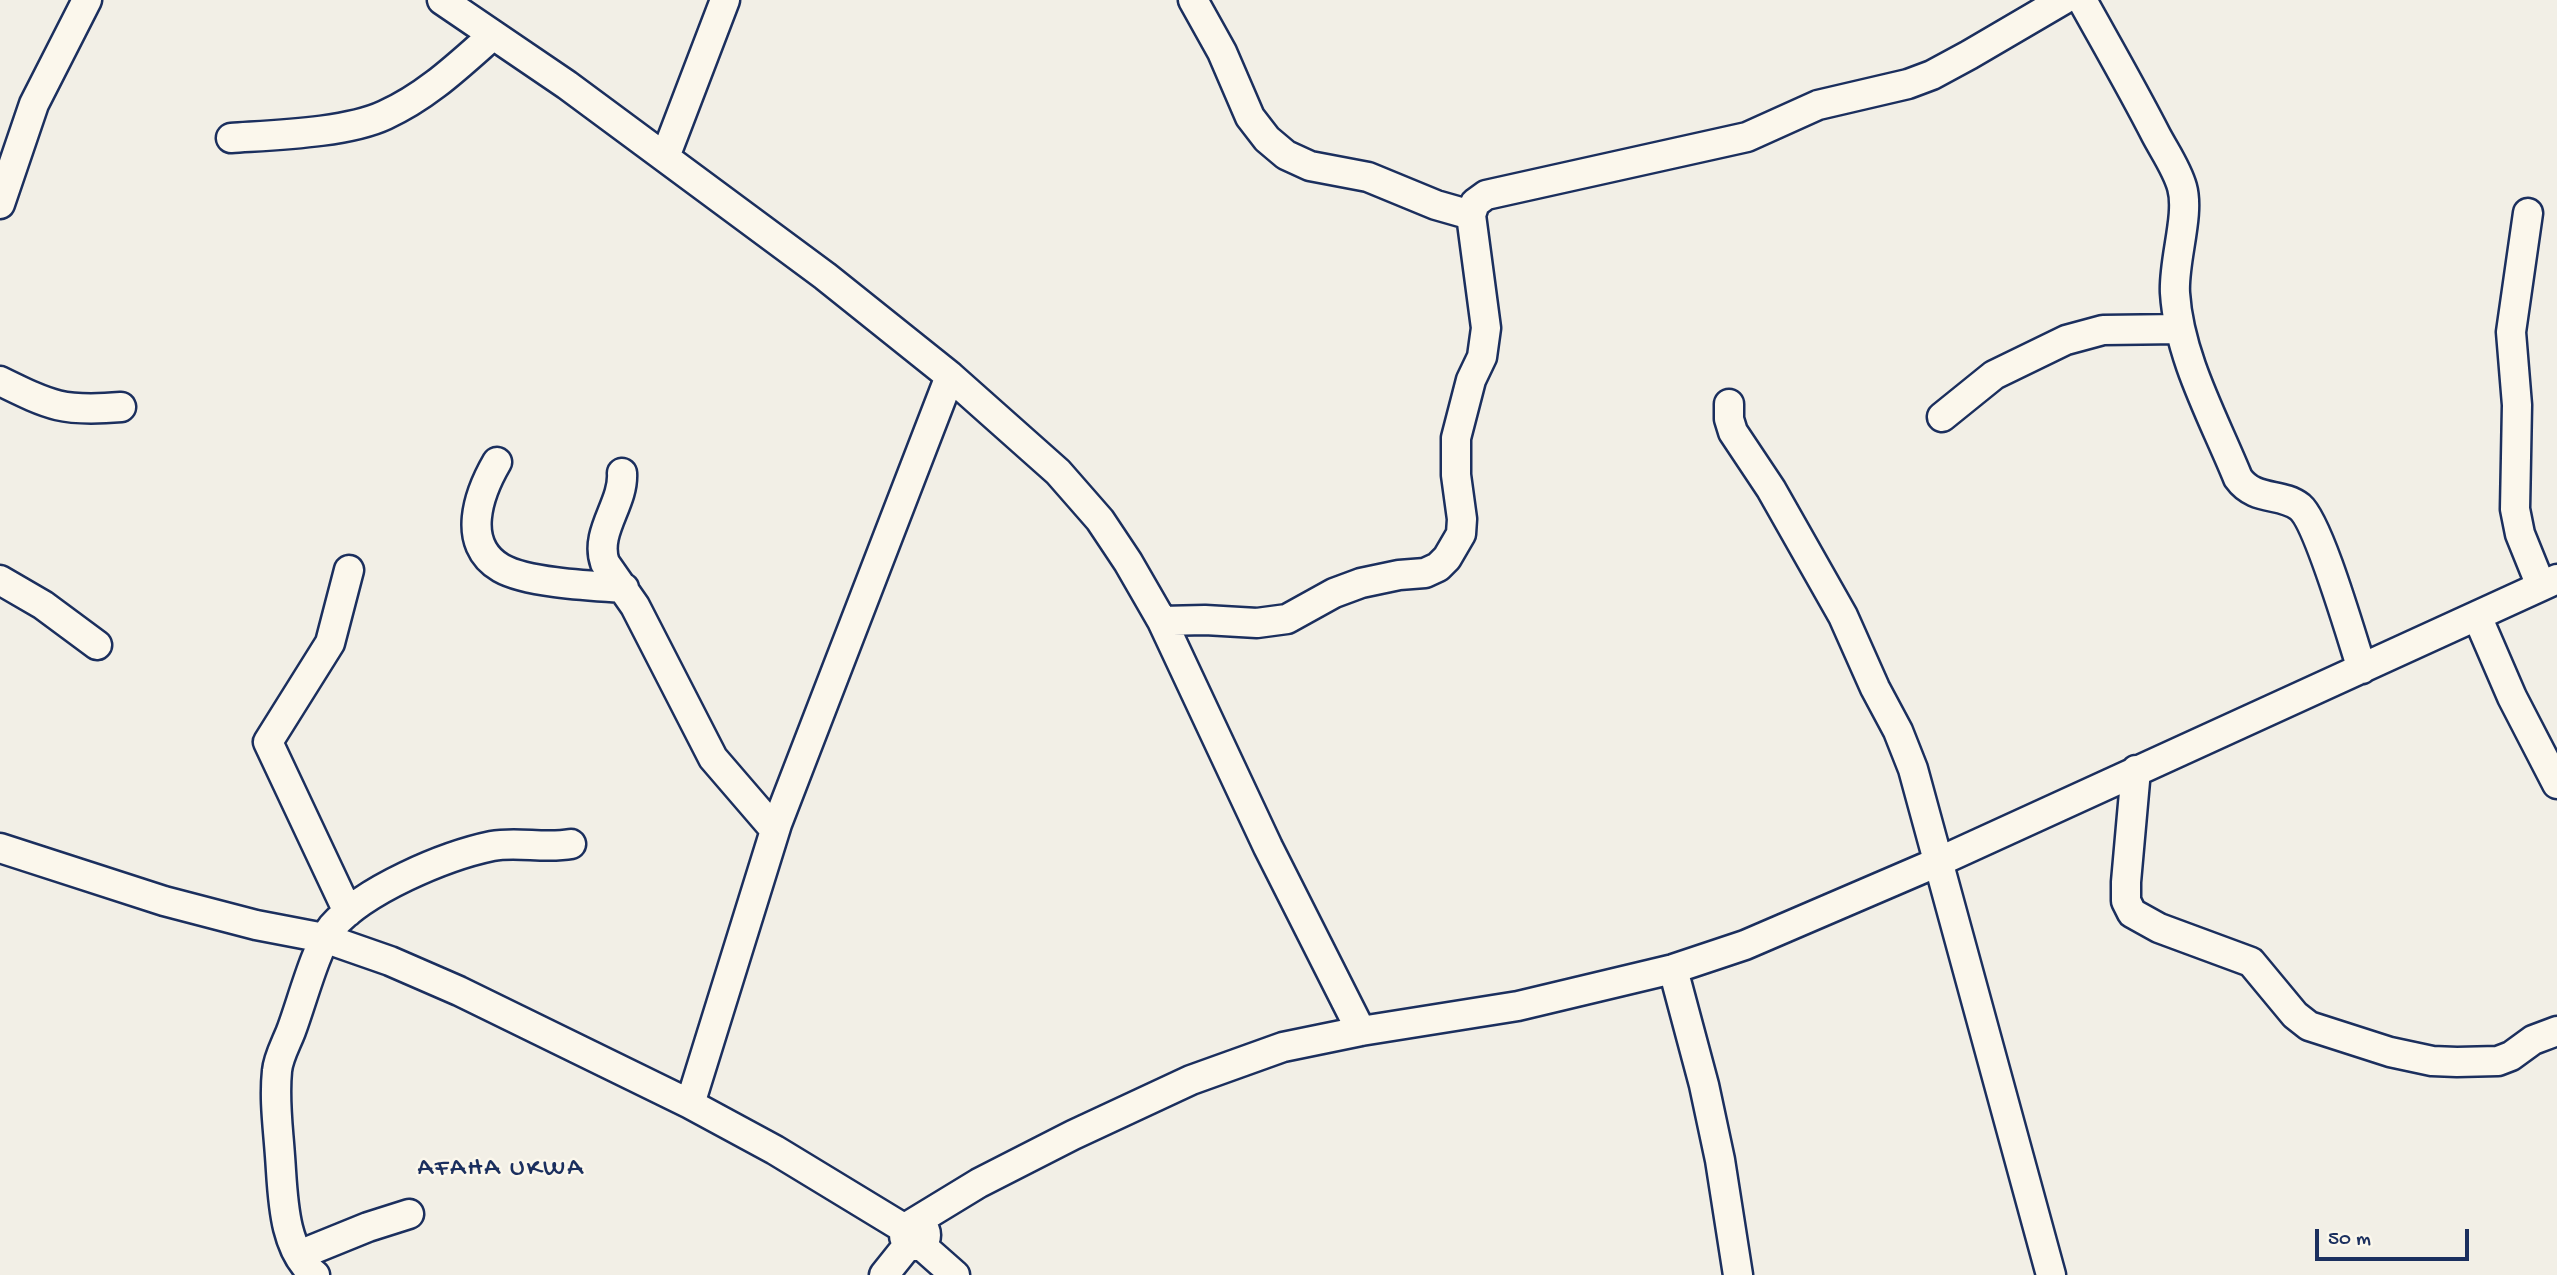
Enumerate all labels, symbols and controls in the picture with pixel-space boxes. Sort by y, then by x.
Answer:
district label: AFAHA UKWA [419,1154,583,1186]
scale bar [2319,1216,2473,1260]
text: 50 m [2328,1228,2371,1253]

